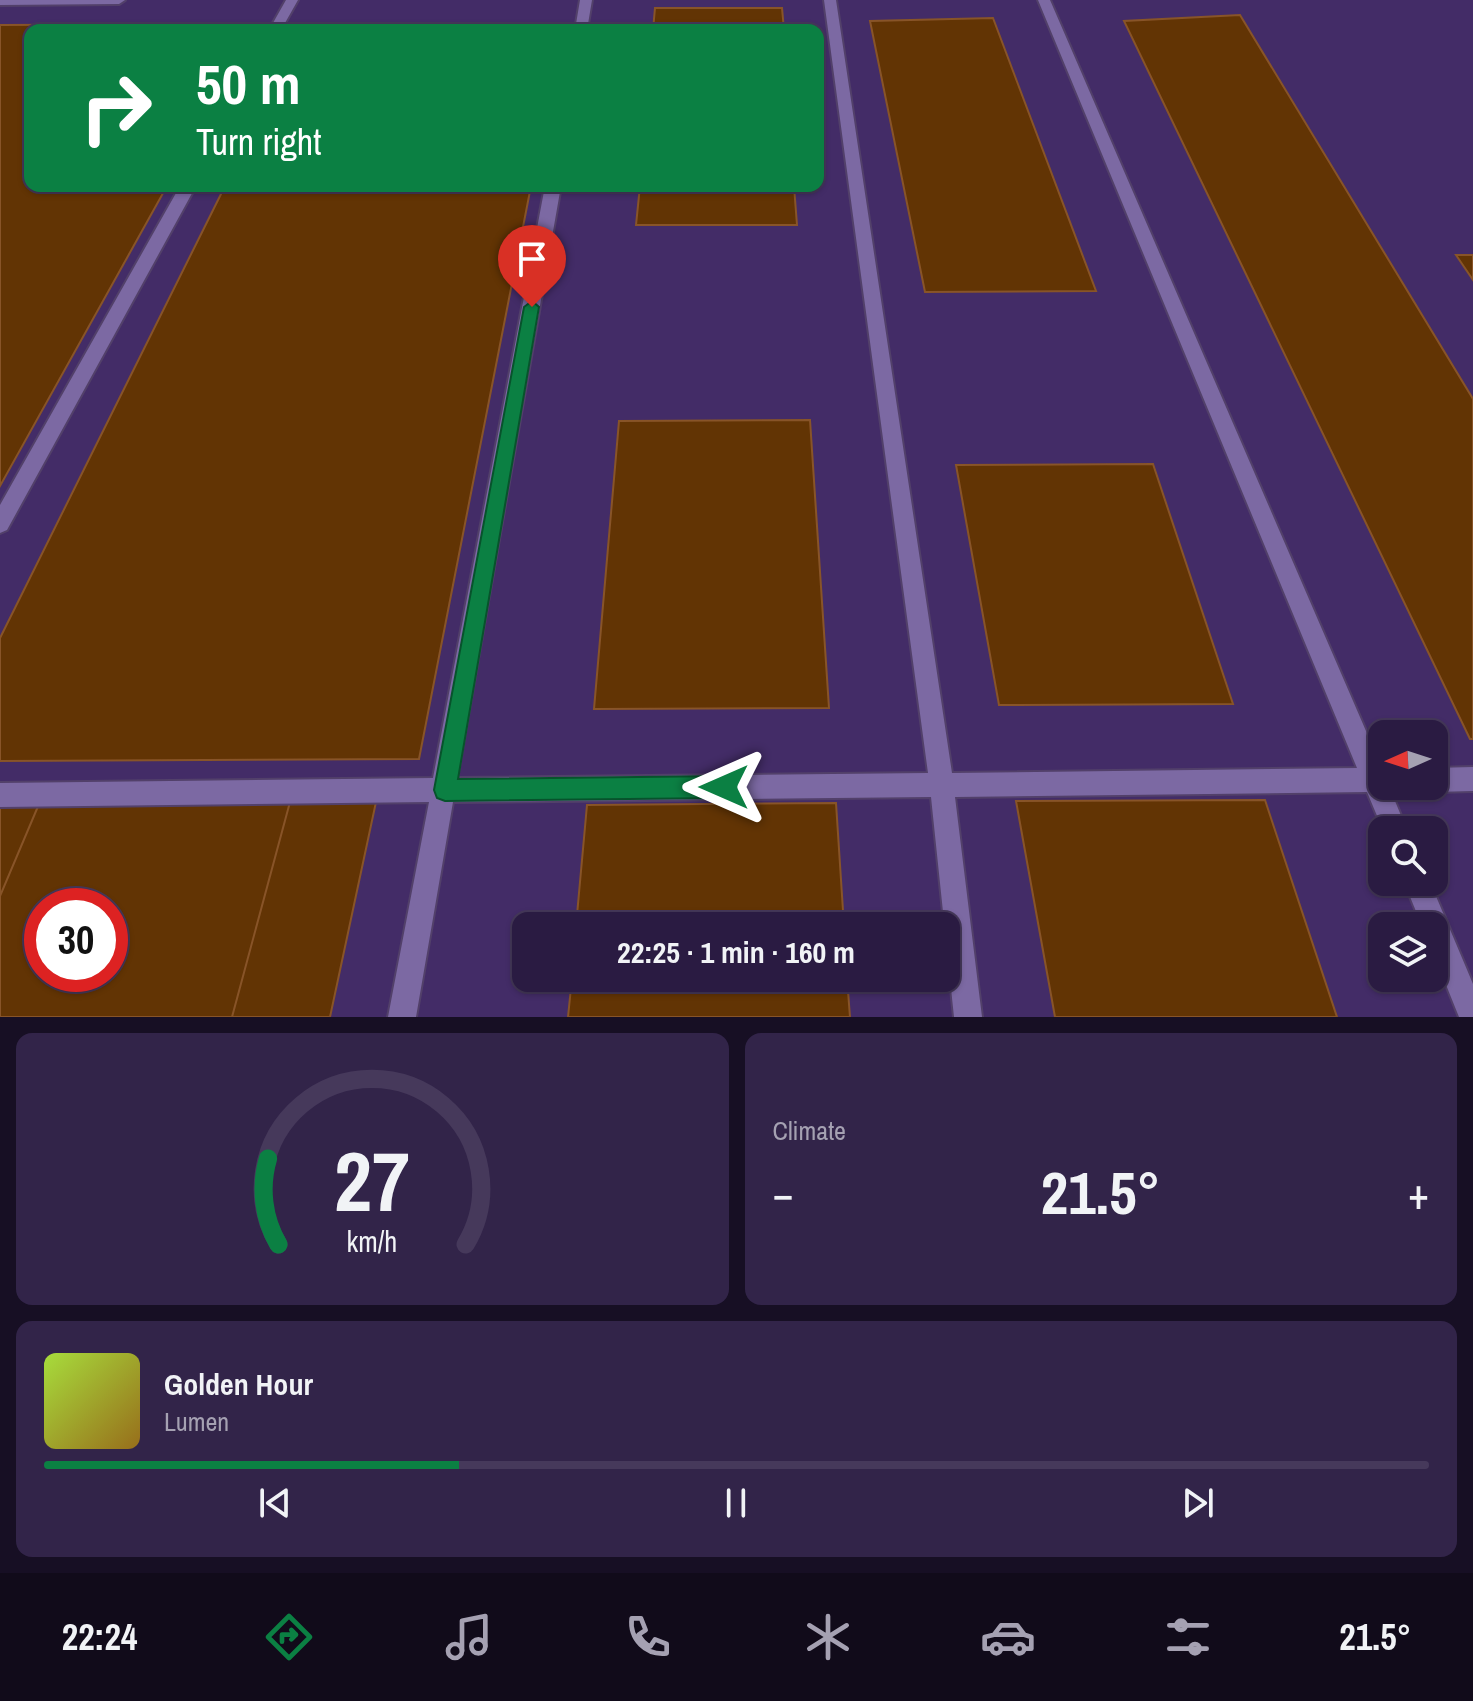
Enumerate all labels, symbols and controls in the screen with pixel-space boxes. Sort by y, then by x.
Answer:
text: 50 m [196,46,301,121]
icon: right [64,56,168,160]
text: Turn right [196,118,321,166]
pin [498,225,566,307]
icon: arrive [510,237,554,281]
north arrow [1368,720,1448,800]
map controls [1368,720,1448,992]
position arrow [682,745,766,829]
button: search [1368,816,1448,896]
speed limit sign: 30 [24,888,128,992]
button: layers [1368,912,1448,992]
text: 22:25 · 1 min · 160 m [617,932,855,972]
text: Climate [773,1113,846,1148]
text: 27 [334,1125,410,1237]
text: 21.5° [1041,1152,1161,1233]
text: − [773,1163,794,1223]
text: + [1408,1163,1429,1223]
text: km/h [347,1222,398,1261]
text: Golden Hour [164,1364,313,1404]
text: Lumen [164,1404,229,1439]
icon: previous [253,1481,297,1525]
icon: pause [714,1481,758,1525]
icon: next [1176,1481,1220,1525]
icon: directions [261,1609,317,1665]
icon: music [441,1609,497,1665]
icon: phone [620,1609,676,1665]
icon: climate [800,1609,856,1665]
icon: car [980,1609,1036,1665]
icon: filters [1160,1609,1216,1665]
text: 22:24 [62,1613,137,1661]
text: 21.5° [1339,1613,1411,1661]

